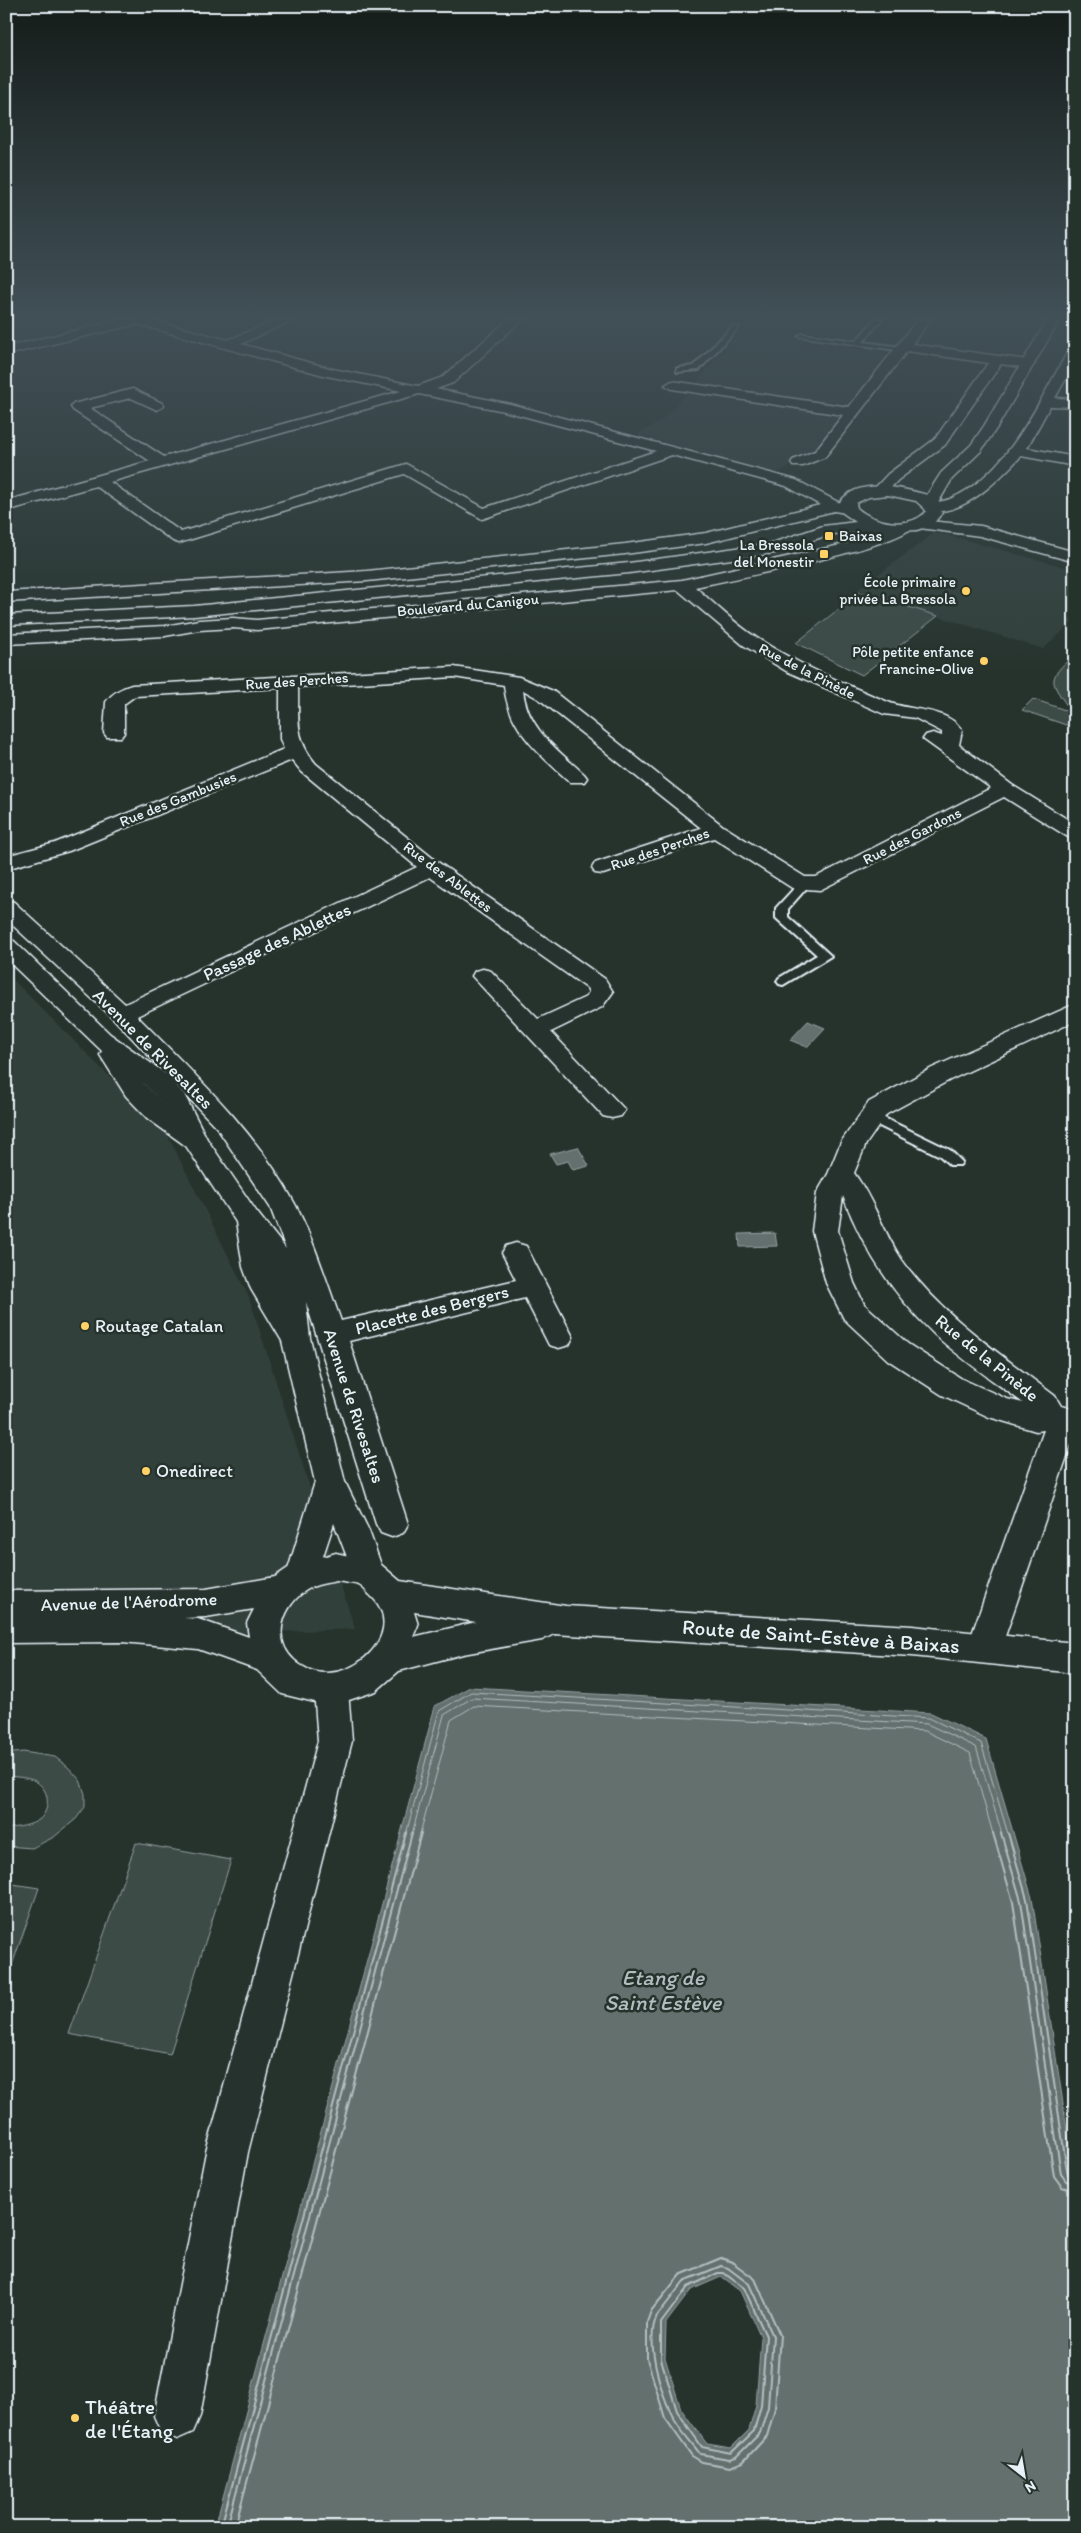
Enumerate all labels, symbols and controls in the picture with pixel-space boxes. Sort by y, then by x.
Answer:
place label: Baixas [839,527,883,545]
marker: Baixas [823,530,835,542]
place label: La Bressola del Monestir [734,536,814,571]
marker: La Bressola del Monestir [818,548,830,560]
place label: École primaire privée La Bressola [840,573,956,608]
marker: École primaire privée La Bressola [960,585,972,597]
street label: Boulevard du Canigou [396,590,540,620]
street label: Rue de la Pinède [756,639,858,703]
place label: Pôle petite enfance Francine-Olive [852,643,974,678]
marker: Pôle petite enfance Francine-Olive [978,655,990,667]
street label: Rue des Perches [245,668,349,694]
street label: Rue des Gambusies [117,767,239,831]
street label: Rue des Gardons [860,803,965,869]
street label: Rue des Perches [608,824,712,874]
street label: Rue des Ablettes [400,838,496,916]
street label: Passage des Ablettes [200,898,354,986]
street label: Avenue de Rivesaltes [88,984,218,1114]
street label: Placette des Bergers [353,1280,511,1340]
street label: Rue de la Pinède [931,1310,1043,1406]
place label: Routage Catalan [95,1315,224,1337]
marker: Routage Catalan [79,1320,91,1332]
street label: Avenue de Rivesaltes [319,1326,389,1486]
place label: Onedirect [156,1460,233,1482]
marker: Onedirect [140,1465,152,1477]
street label: Avenue de l'Aérodrome [40,1588,218,1616]
street label: Route de Saint-Estève à Baixas [681,1614,961,1658]
water label: Etang de Saint Estève [605,1964,723,2016]
place label: Théâtre de l'Étang [85,2394,174,2443]
marker: Théâtre de l'Étang [69,2412,81,2424]
north arrow [998,2450,1048,2500]
text: N [1022,2477,1039,2496]

